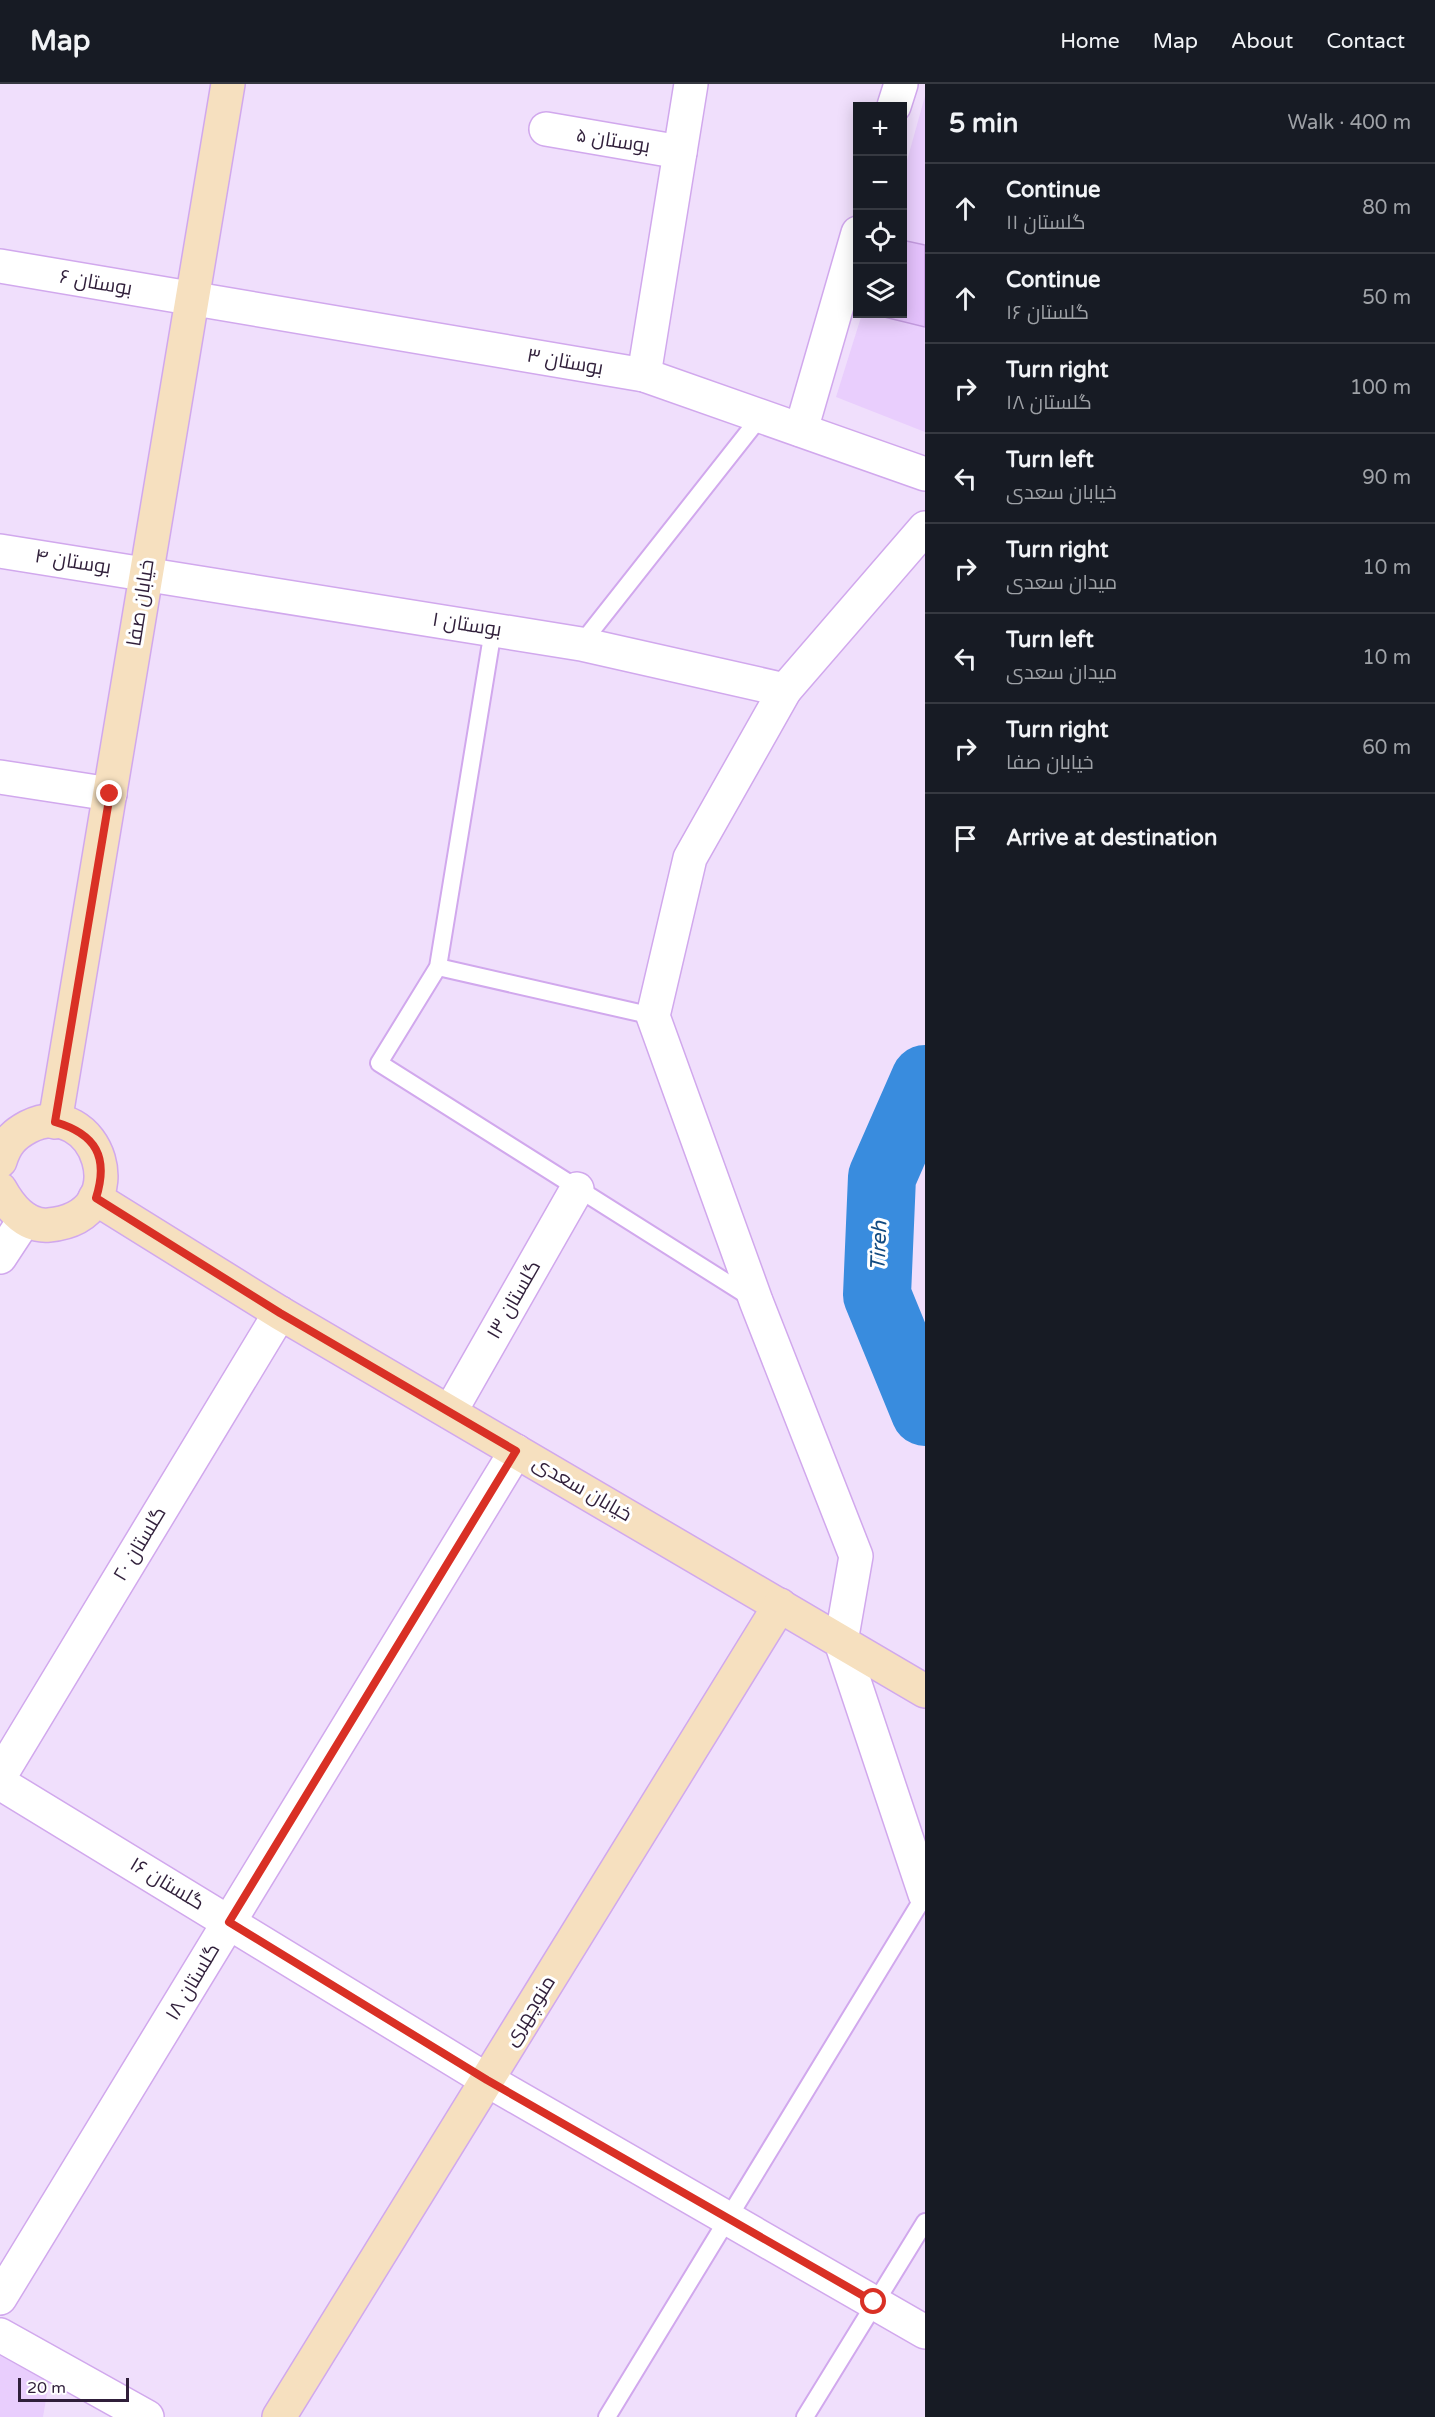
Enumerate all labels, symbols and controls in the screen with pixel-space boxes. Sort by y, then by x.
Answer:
text: Map [30,24,90,58]
text: Home [1060,29,1120,54]
text: Map [1153,29,1198,54]
text: About [1231,29,1293,54]
text: Contact [1326,29,1405,54]
map controls [853,102,907,318]
button: + [853,102,907,156]
text: 5 min [949,108,1018,139]
text: Walk · 400 m [1288,111,1411,135]
street label: بوستان ۵ [574,123,652,159]
button: − [853,156,907,210]
text: Continue [1006,177,1101,203]
icon: ahead [949,192,982,225]
text: 80 m [1362,196,1411,220]
button: locate [853,210,907,264]
text: گلستان ۱۱ [1006,211,1086,235]
button: layers [853,264,907,318]
street label: بوستان ۶ [58,265,134,301]
text: Continue [1006,267,1101,293]
icon: ahead [949,282,982,315]
text: 50 m [1362,286,1411,310]
text: گلستان ۱۶ [1006,301,1089,325]
street label: بوستان ۳ [525,343,605,381]
text: Turn right [1006,357,1108,383]
icon: right [949,372,982,405]
text: 100 m [1350,376,1411,400]
text: گلستان ۱۸ [1006,391,1092,415]
text: Turn left [1006,447,1094,473]
icon: left [949,462,982,495]
text: 90 m [1362,466,1411,490]
text: خیابان سعدی [1006,481,1117,505]
text: Turn right [1006,537,1108,563]
street label: بوستان ۴ [33,544,113,580]
icon: right [949,552,982,585]
text: 10 m [1362,556,1411,580]
street label: خیابان صفا [122,558,160,648]
text: میدان سعدی [1006,571,1117,595]
street label: بوستان ۱ [431,608,503,642]
text: Turn left [1006,627,1094,653]
icon: left [949,642,982,675]
text: 10 m [1362,646,1411,670]
text: میدان سعدی [1006,661,1117,685]
text: Turn right [1006,717,1108,743]
icon: right [949,732,982,765]
text: 60 m [1362,736,1411,760]
text: خیابان صفا [1006,751,1094,775]
route end [96,780,122,806]
icon: arrive [949,822,982,855]
text: Arrive at destination [1006,825,1217,851]
water label: Tireh [866,1219,892,1272]
street label: گلستان ۱۳ [482,1256,546,1344]
street label: خیابان سعدی [528,1451,636,1527]
street label: گلستان ۲۰ [108,1502,172,1586]
street label: گلستان ۱۶ [125,1852,209,1916]
street label: گلستان ۱۸ [161,1939,225,2025]
street label: منوچهری [499,1971,561,2051]
route start [860,2288,886,2314]
scale bar [18,2375,129,2402]
text: 20 m [27,2378,66,2398]

